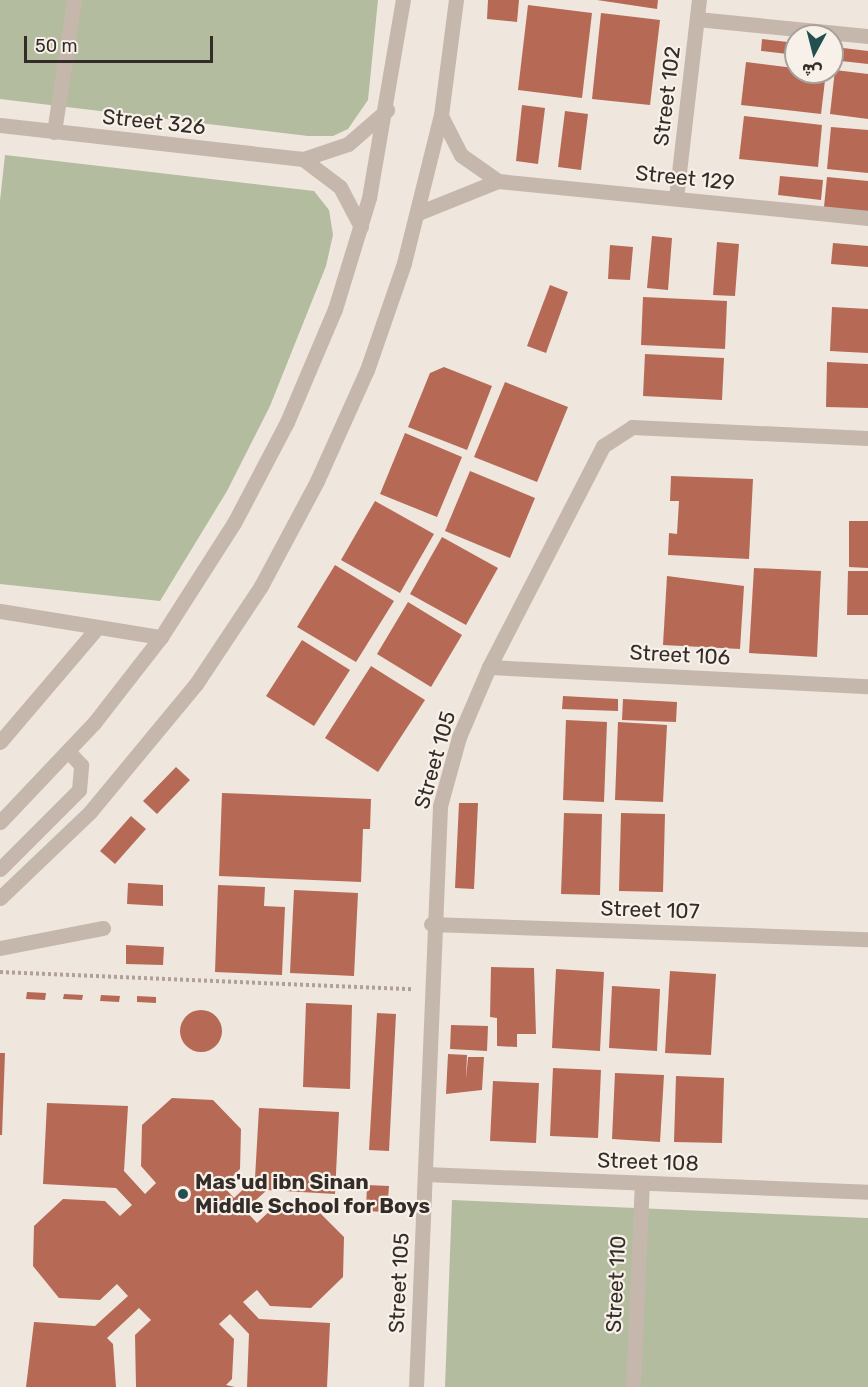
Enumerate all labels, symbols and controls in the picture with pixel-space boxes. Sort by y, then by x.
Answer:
scale bar [27,24,216,62]
north arrow [784,24,844,84]
text: 50 m [35,35,78,57]
street label: Street 102 [648,45,686,147]
text: ش [801,60,823,81]
street label: Street 326 [101,104,207,140]
street label: Street 129 [634,160,736,196]
street label: Street 106 [629,640,731,670]
street label: Street 105 [409,708,461,812]
street label: Street 107 [600,896,700,924]
street label: Street 108 [597,1148,699,1176]
place label: Mas'ud ibn Sinan Middle School for Boys [195,1169,431,1219]
marker: Mas'ud ibn Sinan Middle School for Boys [176,1187,190,1201]
street label: Street 105 [384,1232,414,1334]
street label: Street 110 [601,1235,631,1333]

